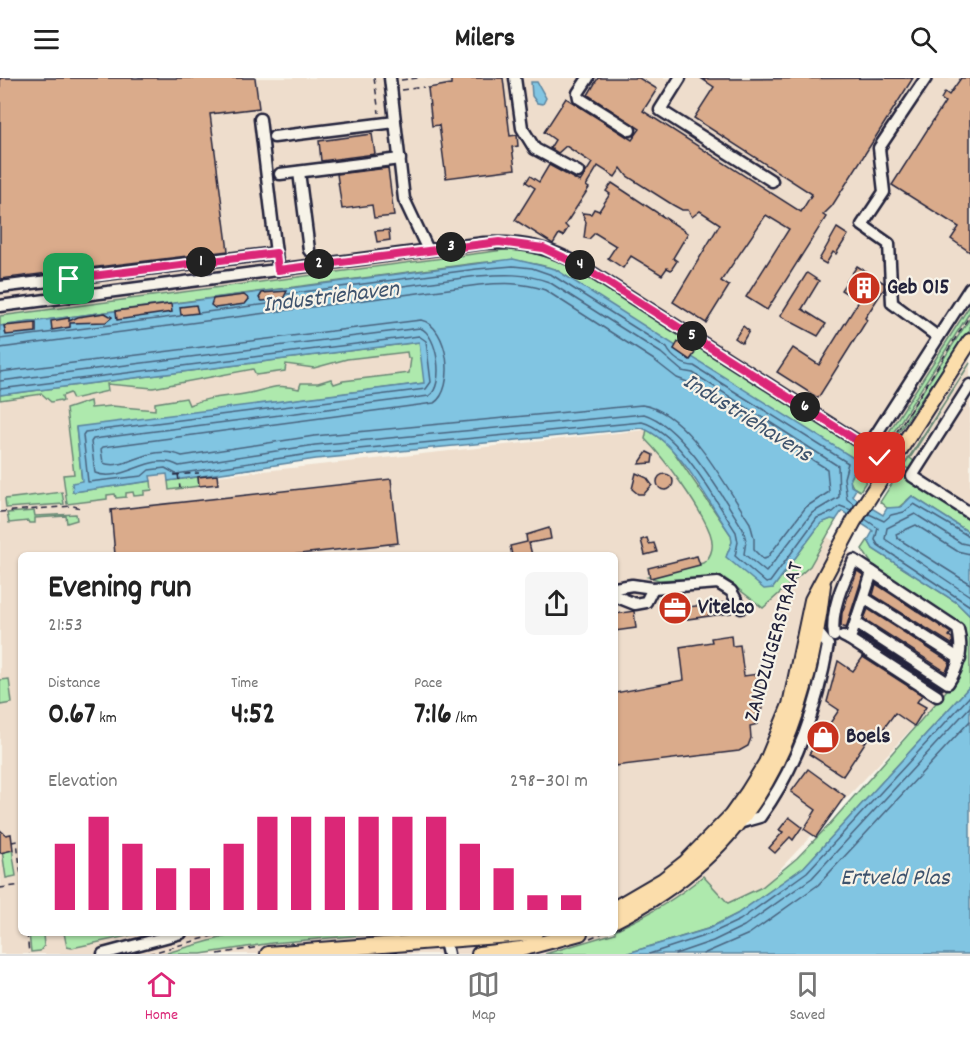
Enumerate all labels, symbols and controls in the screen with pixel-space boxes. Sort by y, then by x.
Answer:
text: Milers [455,20,515,59]
icon: menu [30,23,63,56]
icon: search [907,23,940,56]
pin: 3 [436,232,466,262]
text: 3 [447,235,455,258]
pin: 1 [186,247,216,277]
pin: 2 [304,249,334,279]
text: 1 [199,250,203,273]
pin: 4 [565,250,595,280]
text: 2 [316,252,323,275]
pin [43,253,94,304]
text: 4 [577,253,583,276]
icon: arrive [52,262,85,295]
building icon: Geb 015 [846,270,882,306]
water label: Industriehaven [261,273,402,323]
place label: Geb 015 [887,273,949,304]
pin: 5 [677,321,707,351]
text: 5 [688,324,696,347]
water label: Industriehavens [676,366,819,473]
pin: 6 [790,392,820,422]
text: 6 [801,395,809,418]
pin [854,432,905,483]
icon: check [863,441,896,474]
street label: ZANDZUIGERSTRAAT [737,558,813,726]
text: Evening run [48,566,192,613]
button: share [525,572,588,635]
office icon: Vitelco [657,590,693,626]
place label: Vitelco [698,593,754,624]
text: 21:53 [48,612,83,640]
text: Distance [48,672,100,695]
text: Time [231,672,258,695]
text: Pace [414,672,442,695]
text: 0.67 [48,695,96,738]
text: 4:52 [231,695,275,738]
text: 7:16 [414,695,452,738]
text: km [96,707,117,730]
text: /km [452,707,478,730]
shop icon: Boels [805,719,841,755]
place label: Boels [846,722,890,753]
text: Elevation [48,768,118,796]
text: 298–301 m [510,768,588,796]
water label: Ertveld Plas [840,862,951,896]
tab: Home [145,968,178,1027]
tab: Map [467,968,500,1027]
tab: Saved [790,968,825,1027]

